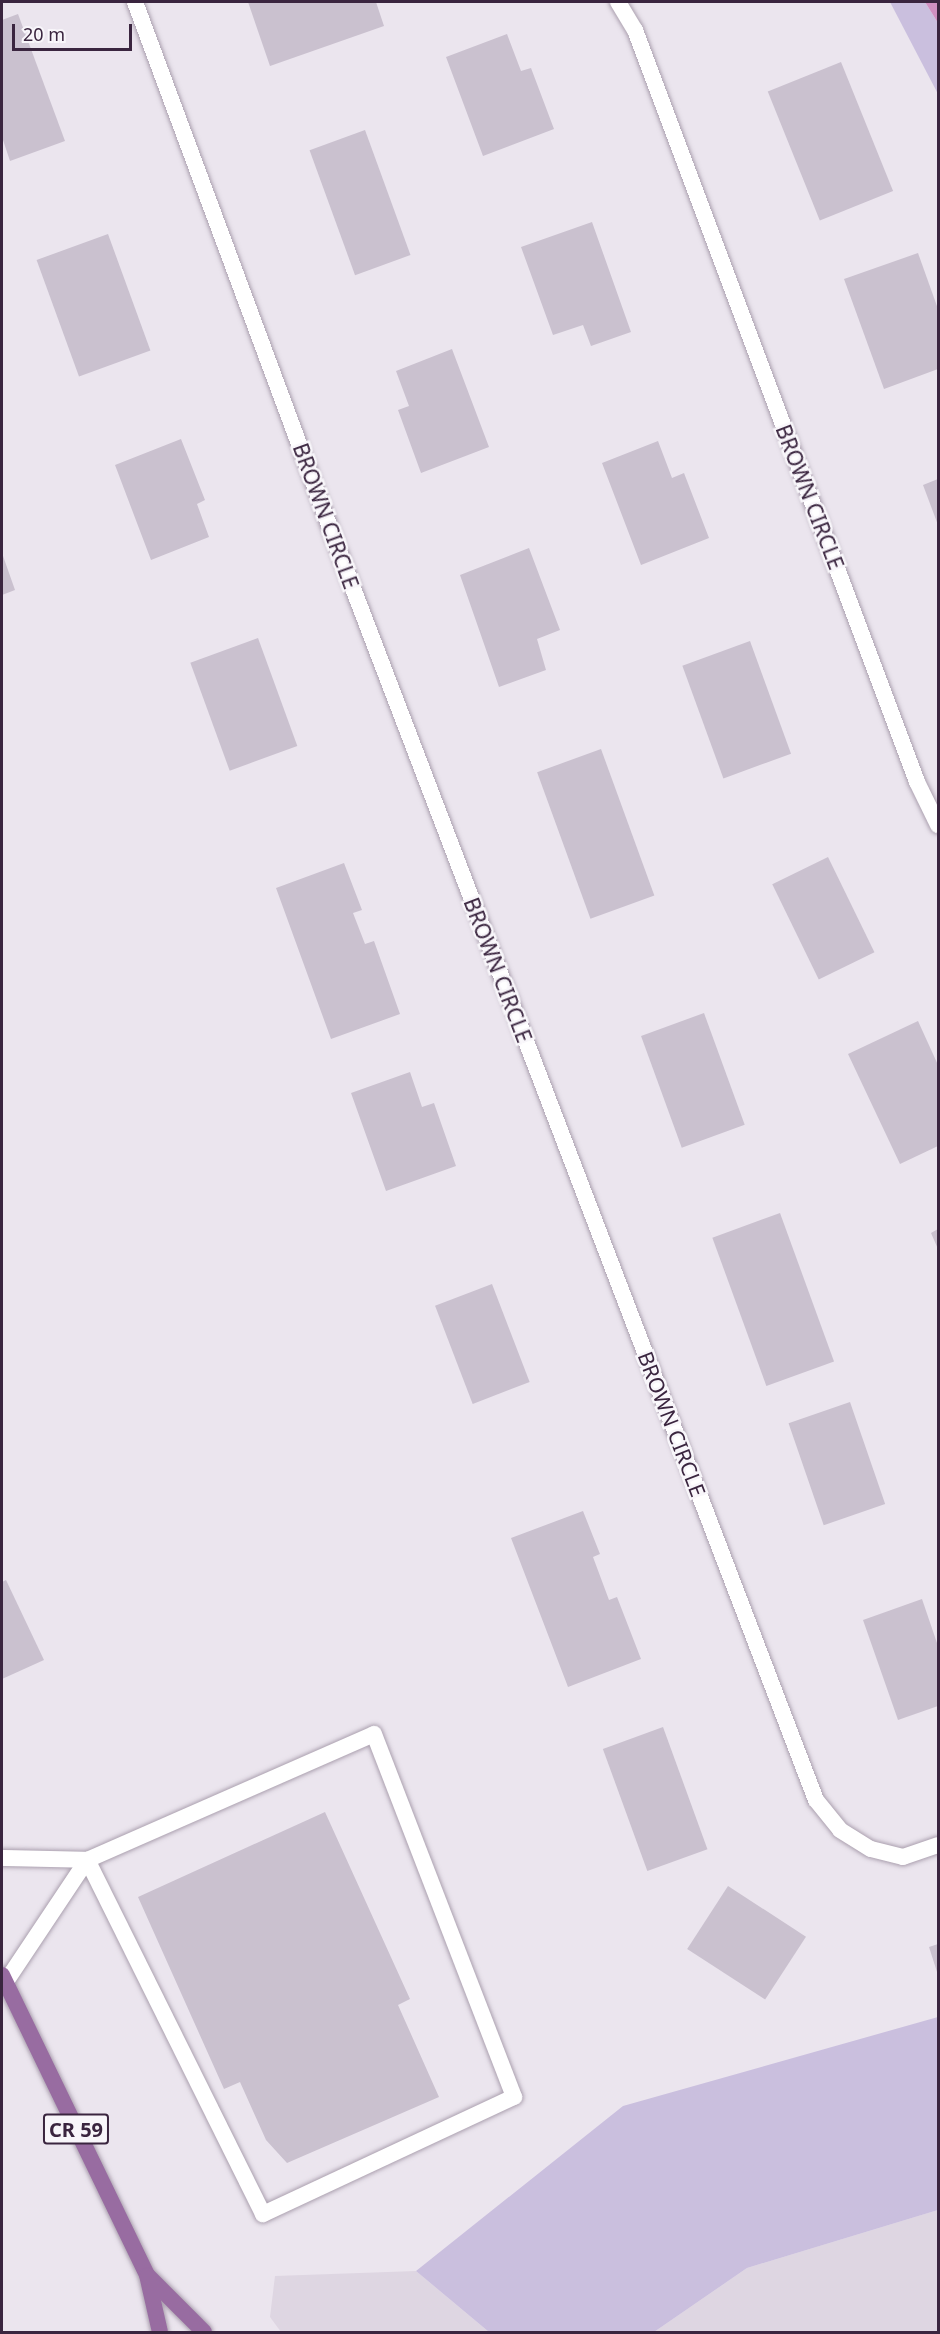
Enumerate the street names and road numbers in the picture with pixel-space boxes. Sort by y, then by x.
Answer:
street label: BROWN CIRCLE [771,421,849,573]
street label: BROWN CIRCLE [288,440,364,592]
street label: BROWN CIRCLE [459,894,537,1046]
street label: BROWN CIRCLE [633,1348,711,1500]
road number: CR 59 [42,2112,110,2146]

